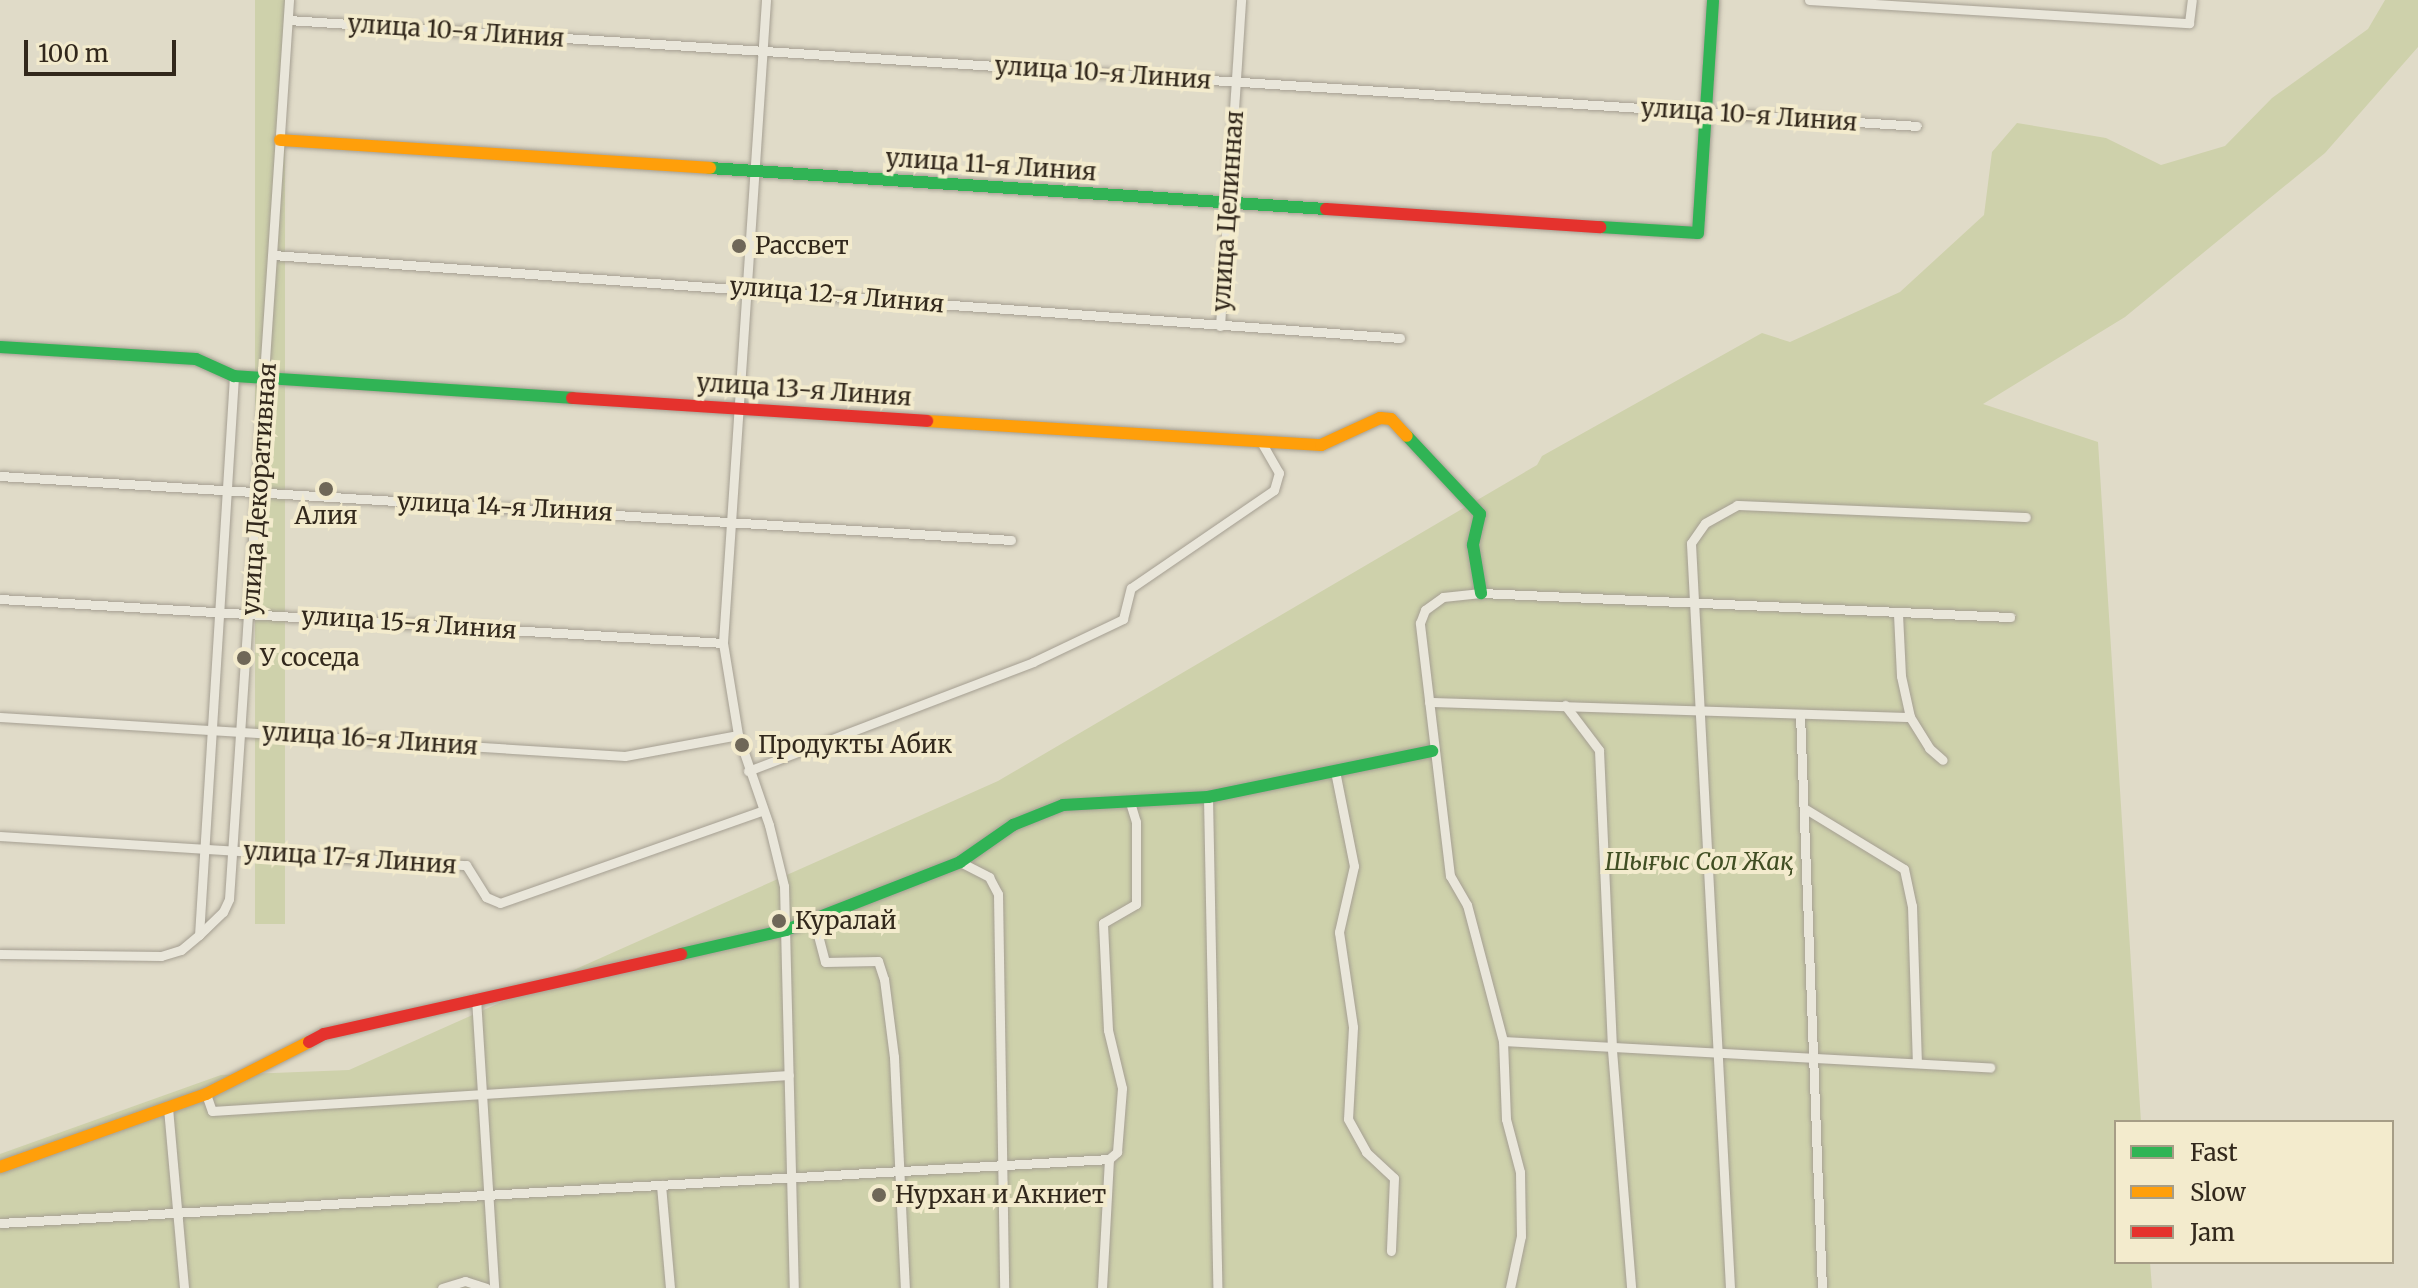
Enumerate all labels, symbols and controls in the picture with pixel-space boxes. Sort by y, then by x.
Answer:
street label: улица 10-я Линия [347,9,565,53]
scale bar [28,24,180,74]
text: 100 m [38,38,108,69]
street label: улица 10-я Линия [994,51,1212,95]
street label: улица 10-я Линия [1640,93,1858,137]
street label: улица Целинная [1207,109,1249,313]
street label: улица 11-я Линия [885,143,1097,187]
place label: Рассвет [755,232,849,260]
marker: Рассвет [730,237,748,255]
street label: улица 12-я Линия [729,271,945,319]
street label: улица Декоративная [236,362,282,616]
street label: улица 13-я Линия [696,368,912,412]
marker: Алия [317,480,335,498]
street label: улица 14-я Линия [397,487,613,527]
place label: Алия [294,502,358,530]
street label: улица 15-я Линия [300,601,518,645]
place label: У соседа [260,644,360,672]
marker: У соседа [235,649,253,667]
street label: улица 16-я Линия [261,717,479,761]
place label: Продукты Абик [758,731,952,759]
marker: Продукты Абик [733,736,751,754]
street label: улица 17-я Линия [243,836,457,880]
park label: Шығыс Сол Жақ [1605,848,1793,876]
place label: Куралай [795,907,897,935]
marker: Куралай [770,912,788,930]
legend [2114,1120,2394,1264]
text: Fast [2190,1137,2238,1168]
text: Slow [2190,1177,2246,1208]
place label: Нурхан и Акниет [895,1181,1106,1209]
marker: Нурхан и Акниет [870,1186,888,1204]
text: Jam [2190,1217,2235,1248]

